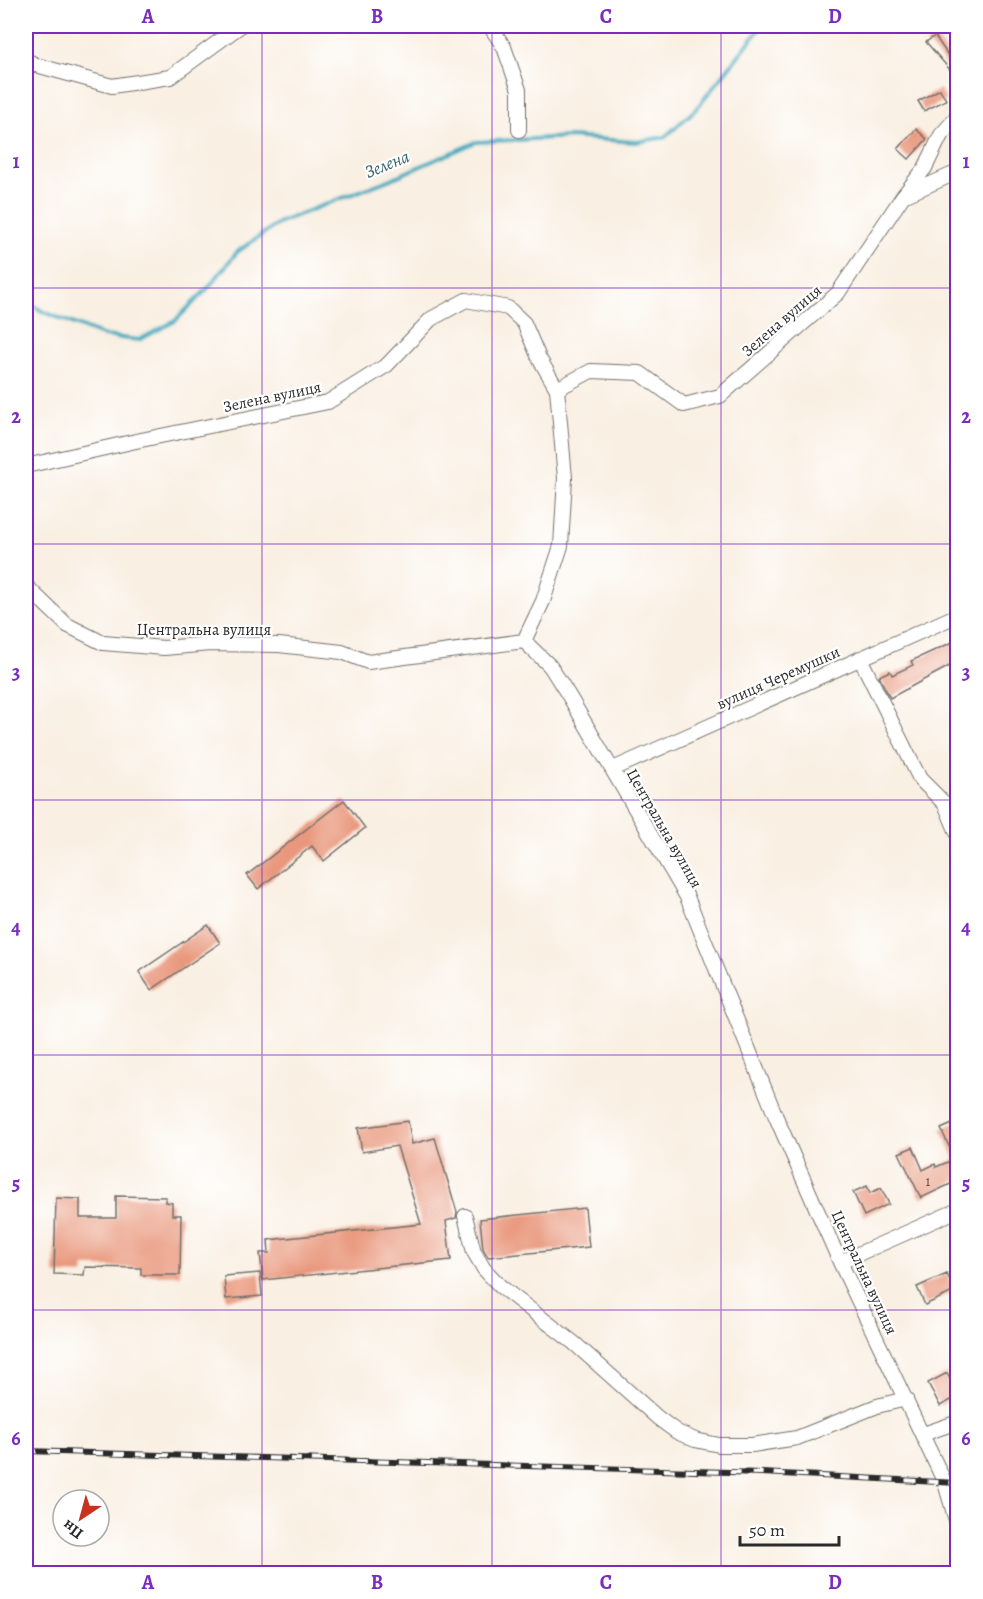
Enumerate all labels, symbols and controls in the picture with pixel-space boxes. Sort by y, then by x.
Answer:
text: A [141,3,155,30]
text: B [371,3,383,30]
text: C [600,3,612,30]
text: D [828,3,842,30]
water label: Зелена [361,144,413,184]
text: 1 [12,148,20,175]
text: 1 [962,148,970,175]
street label: Зелена вулиця [737,280,827,362]
street label: Зелена вулиця [221,376,323,418]
text: 2 [11,403,21,430]
text: 2 [961,403,971,430]
street label: Центральна вулиця [137,619,272,641]
street label: вулиця Черемушки [713,641,844,715]
text: 3 [12,659,20,686]
text: 3 [962,659,970,686]
street label: Центральна вулиця [621,765,707,892]
text: 4 [11,914,21,941]
text: 4 [961,914,971,941]
text: 5 [12,1170,20,1197]
text: 5 [962,1170,970,1197]
house number: 1 [926,1172,931,1191]
street label: Центральна вулиця [826,1207,903,1338]
text: 6 [11,1425,21,1452]
text: 6 [961,1425,971,1452]
north arrow [51,1488,111,1548]
scale bar [740,1509,839,1547]
text: Пн [58,1514,88,1544]
text: 50 m [749,1518,785,1542]
text: A [141,1569,155,1596]
text: B [371,1569,383,1596]
text: C [600,1569,612,1596]
text: D [828,1569,842,1596]

